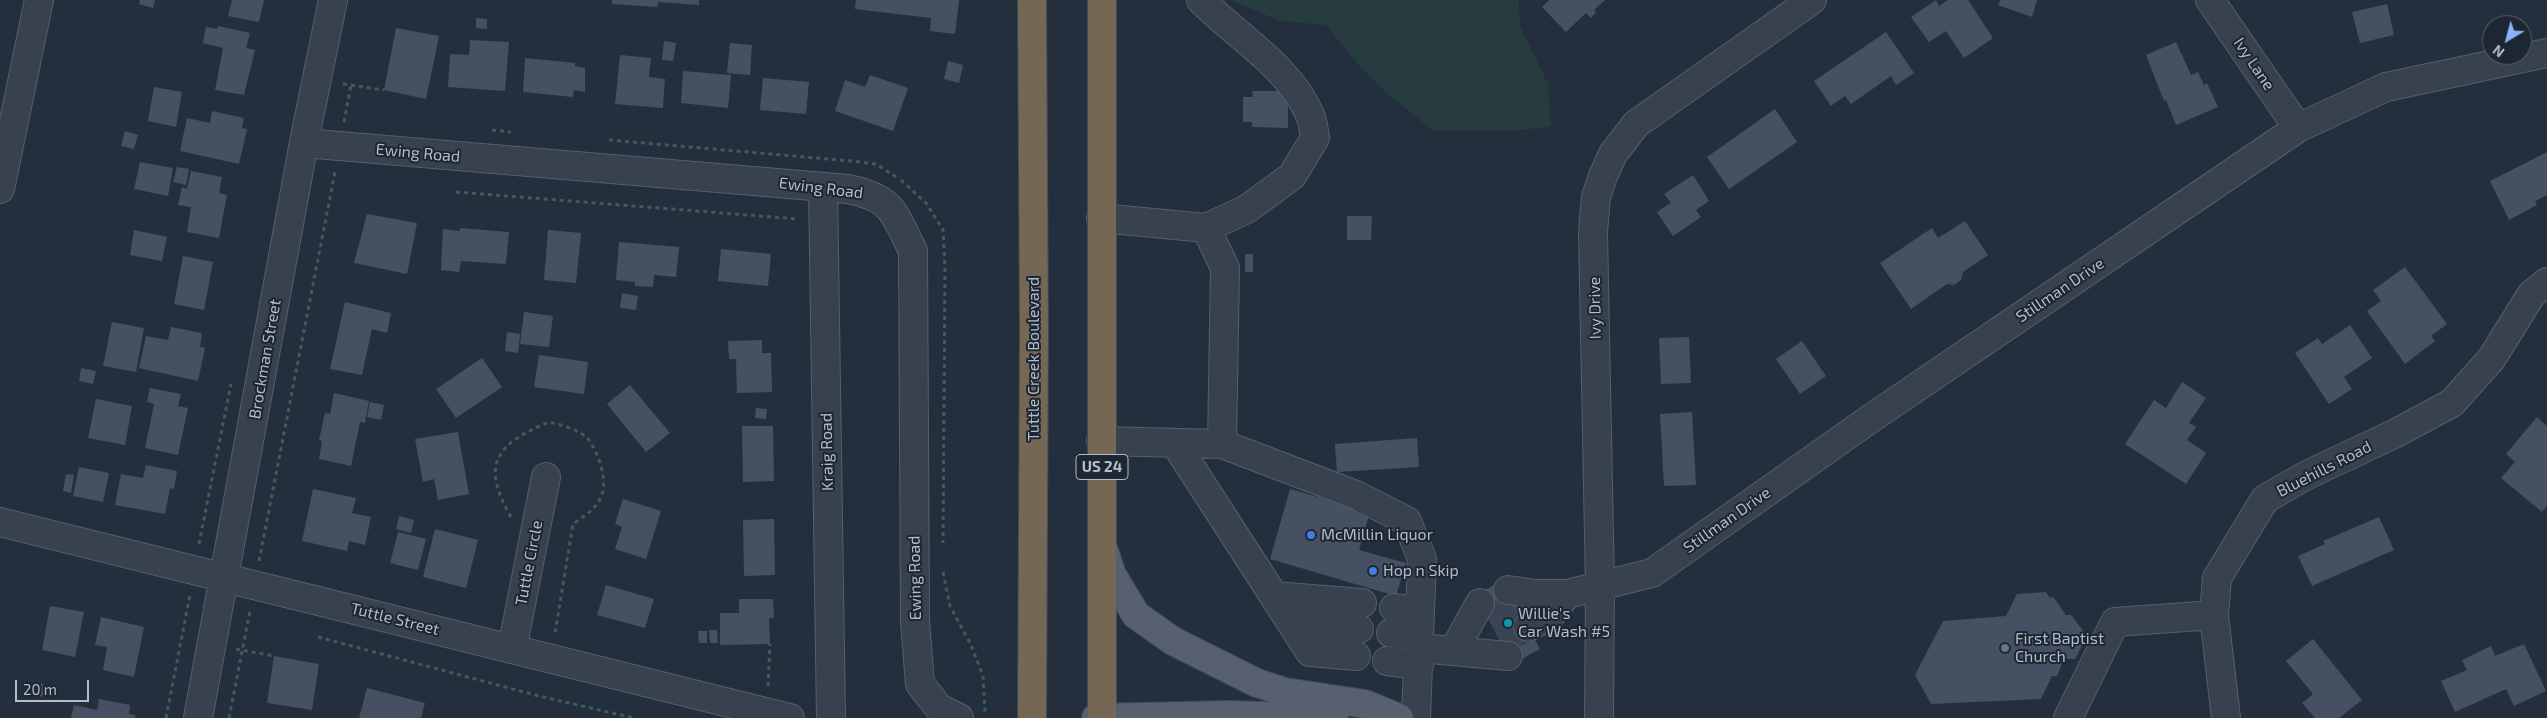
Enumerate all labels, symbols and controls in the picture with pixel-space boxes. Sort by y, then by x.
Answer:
north arrow [2482,15,2532,65]
street label: Ivy Lane [2229,34,2279,94]
text: N [2489,42,2507,61]
street label: Ewing Road [375,140,461,166]
street label: Ewing Road [778,173,864,203]
street label: Stillman Drive [2012,253,2108,327]
street label: Ivy Drive [1585,276,1605,340]
street label: Tuttle Creek Boulevard [1024,277,1044,441]
street label: Brockman Street [245,298,285,420]
street label: Kraig Road [817,413,837,491]
street label: Bluehills Road [2273,437,2375,501]
road number: US 24 [1076,454,1128,480]
street label: Stillman Drive [1680,483,1774,557]
street label: Tuttle Circle [511,519,547,607]
place label: McMillin Liquor [1321,525,1433,545]
marker: McMillin Liquor [1305,529,1317,541]
street label: Ewing Road [905,535,925,621]
place label: Hop n Skip [1383,561,1459,581]
marker: Hop n Skip [1367,565,1379,577]
street label: Tuttle Street [349,599,441,639]
place label: Willie's Car Wash #5 [1518,604,1610,642]
marker: Willie's Car Wash #5 [1502,617,1514,629]
place label: First Baptist Church [2015,629,2104,667]
marker: First Baptist Church [1999,642,2011,654]
scale bar [18,670,91,702]
text: 20 m [23,680,57,698]

